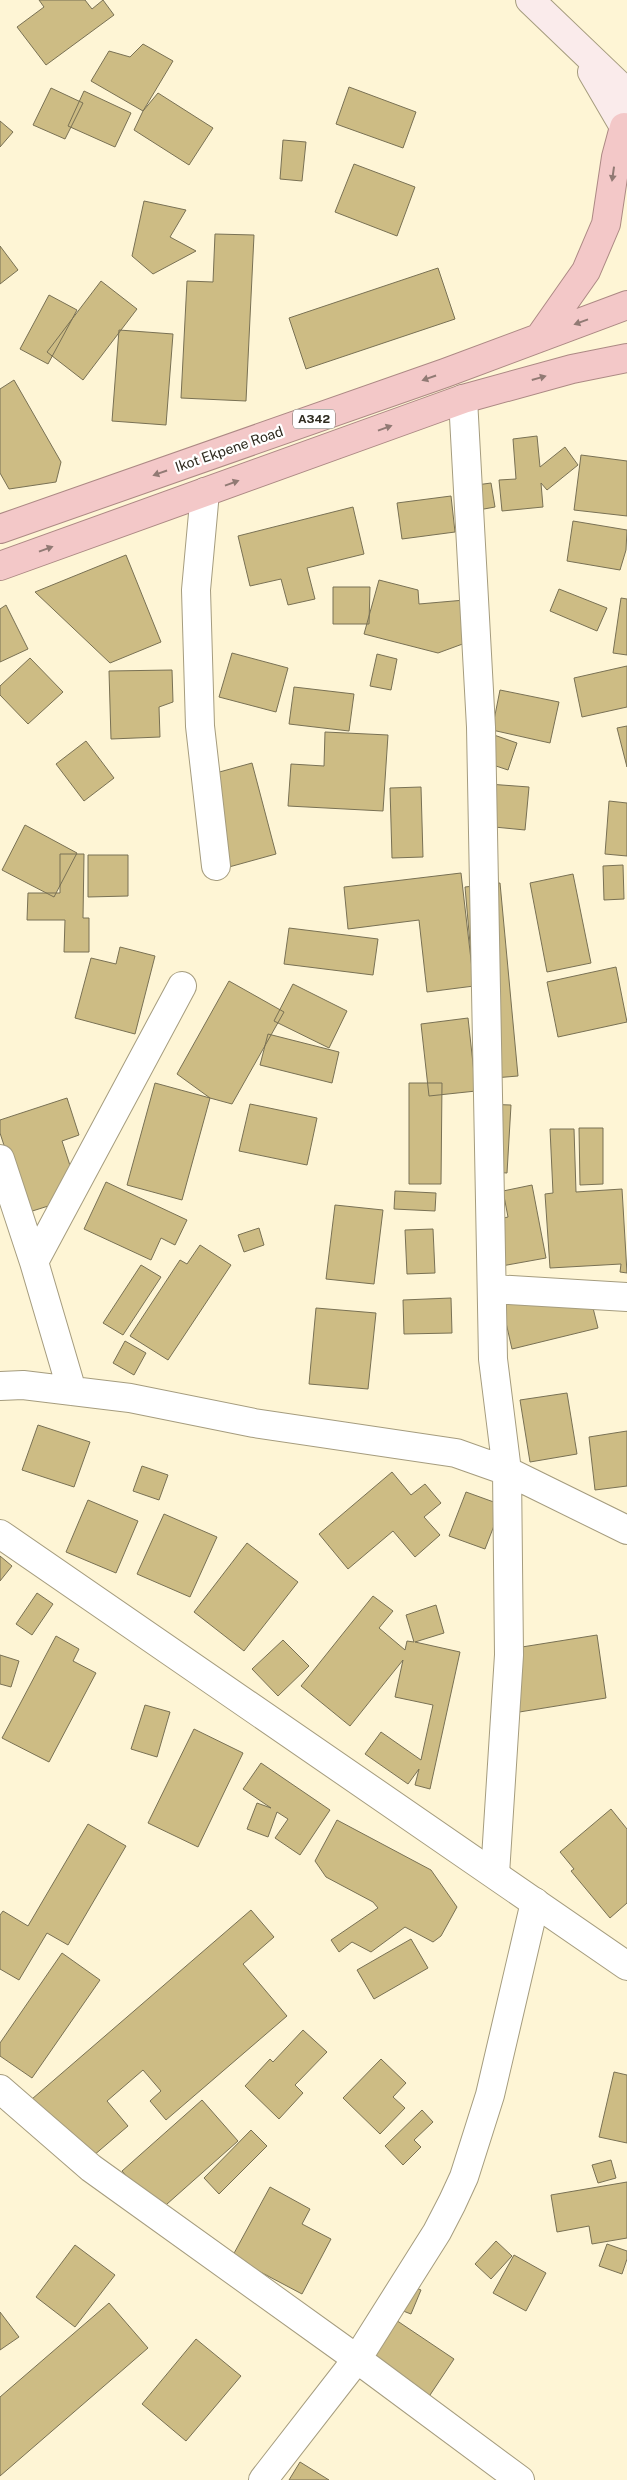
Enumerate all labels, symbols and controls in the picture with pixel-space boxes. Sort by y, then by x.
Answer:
one-way arrow [609,166,617,182]
one-way arrow [574,319,589,326]
one-way arrow [421,374,436,382]
one-way arrow [532,374,547,382]
road number: A342 [293,409,335,428]
street label: Ikot Ekpene Road [173,423,285,475]
one-way arrow [377,424,392,431]
one-way arrow [152,469,167,477]
one-way arrow [225,479,240,487]
one-way arrow [39,545,54,553]

